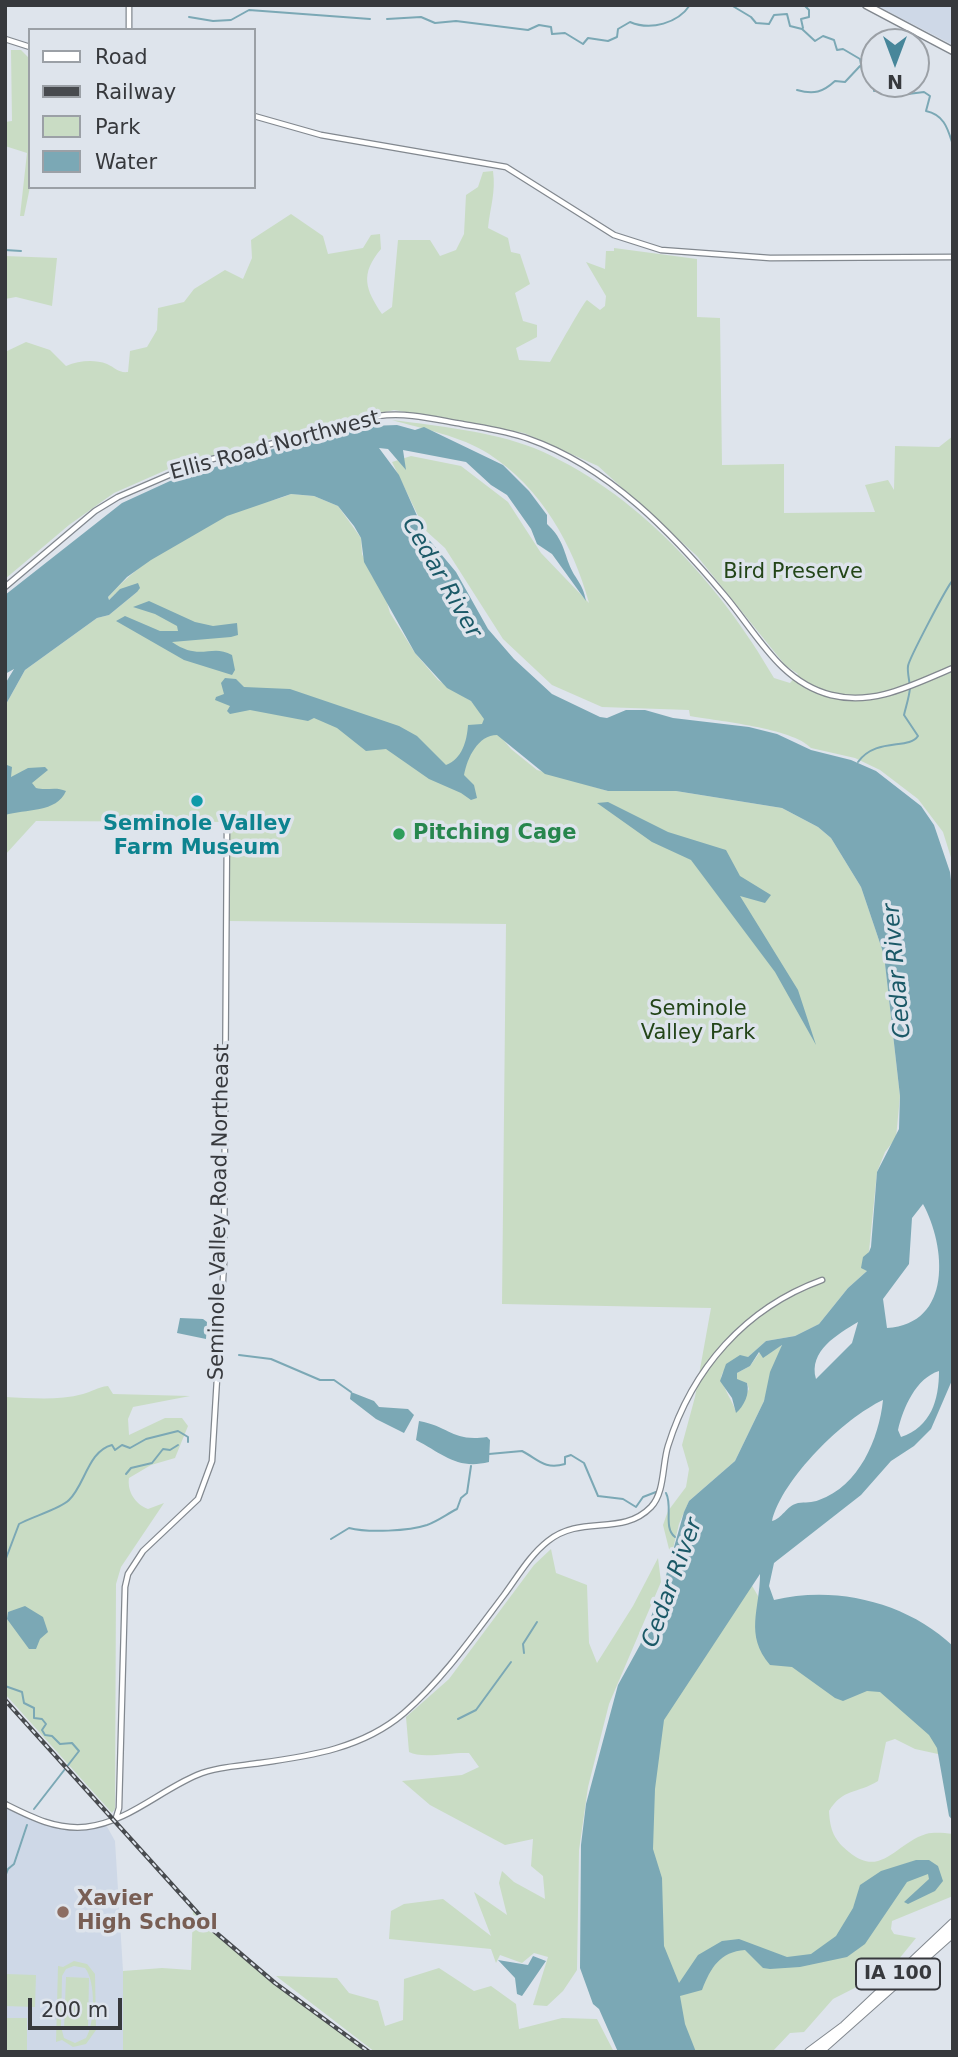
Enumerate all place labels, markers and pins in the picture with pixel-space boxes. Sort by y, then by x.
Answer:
marker: Seminole Valley Farm Museum [189,793,205,809]
place label: Seminole Valley Farm Museum [103,812,291,862]
place label: Pitching Cage [413,821,576,847]
marker: Pitching Cage [391,826,407,842]
place label: Xavier High School [77,1887,218,1937]
marker: Xavier High School [55,1904,71,1920]

